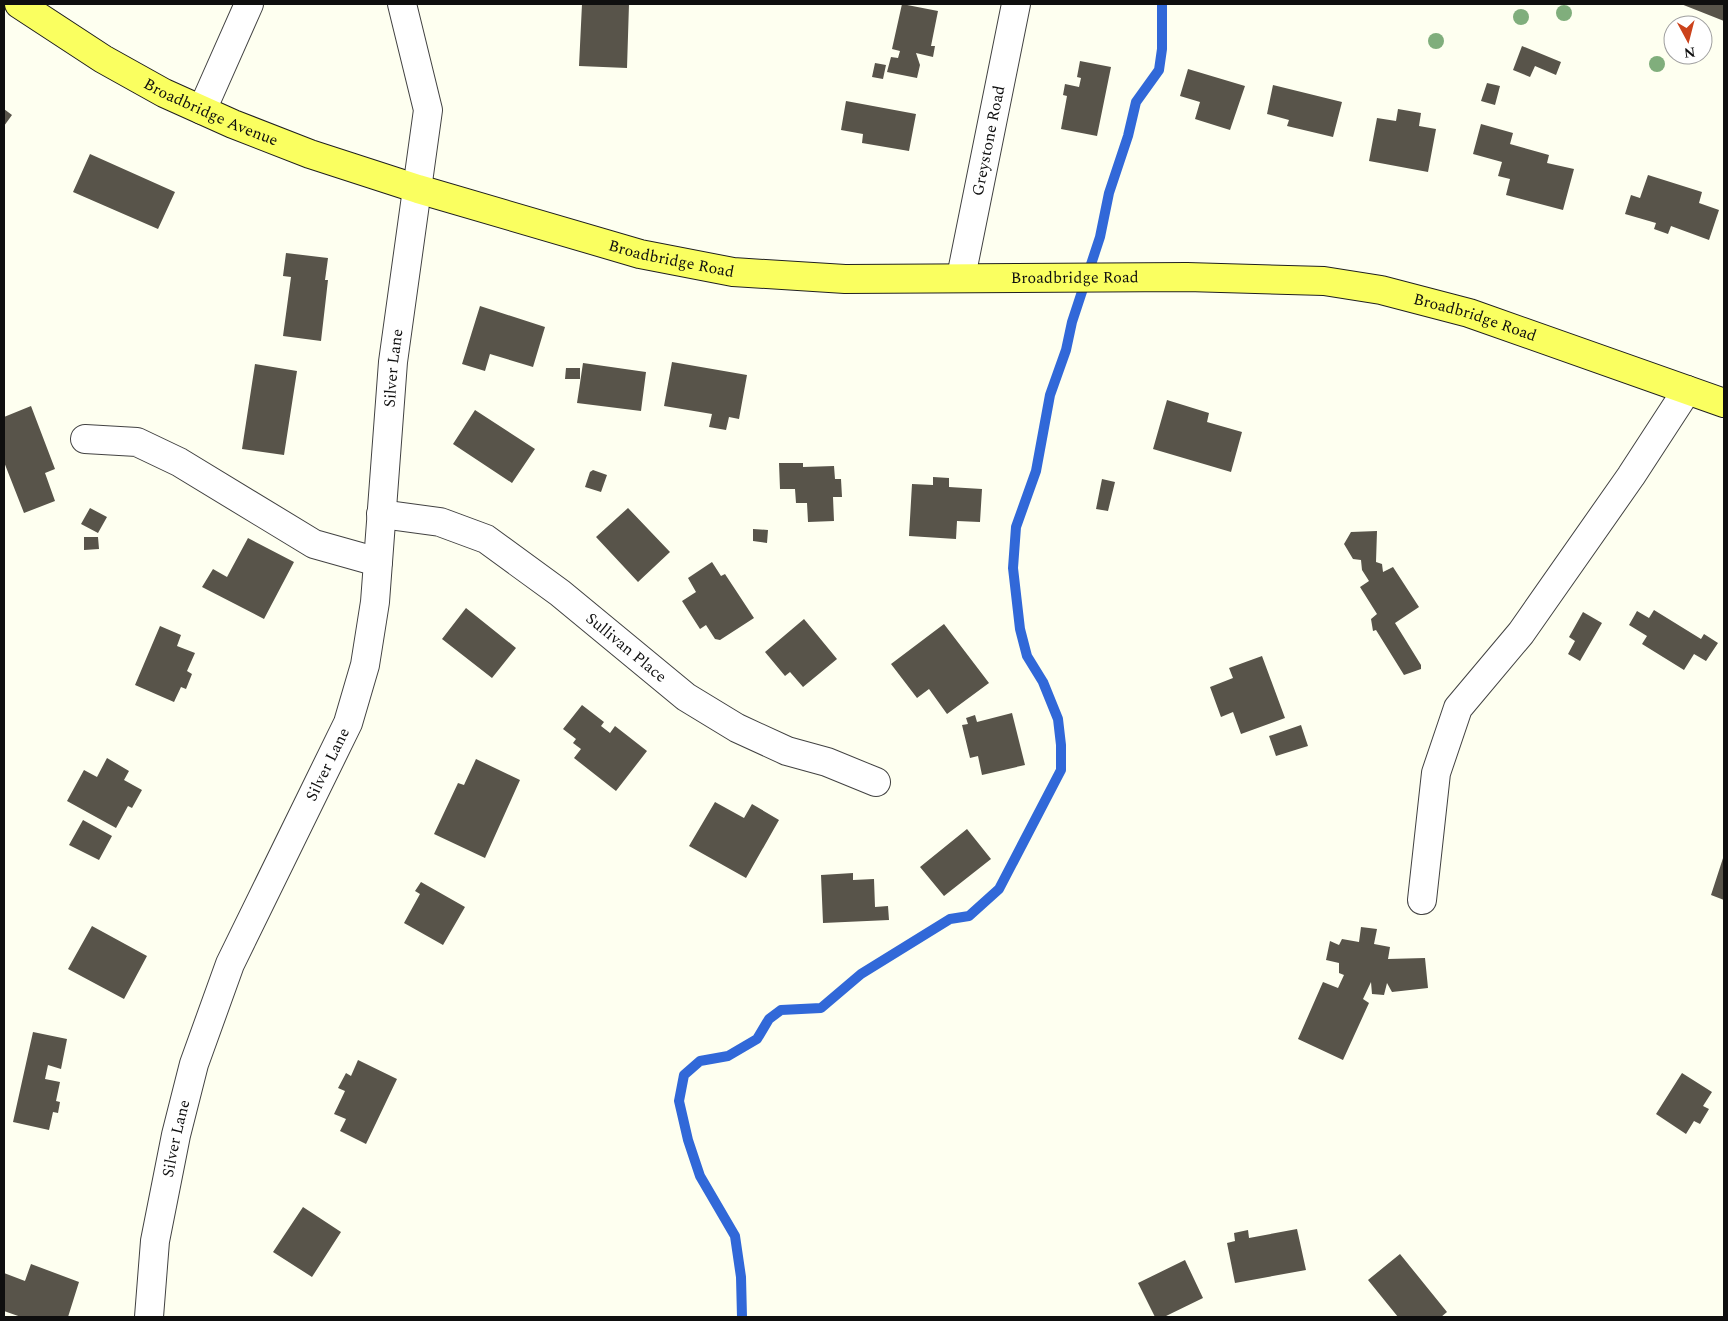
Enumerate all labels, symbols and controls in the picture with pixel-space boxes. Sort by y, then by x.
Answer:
north arrow [1663,15,1713,65]
text: N [1683,41,1696,64]
street label: Broadbridge Avenue [139,72,282,152]
street label: Greystone Road [966,83,1011,198]
street label: Broadbridge Road [605,233,736,284]
street label: Broadbridge Road [1011,265,1139,290]
street label: Broadbridge Road [1411,287,1540,348]
street label: Silver Lane [378,327,409,408]
street label: Sullivan Place [580,607,672,688]
street label: Silver Lane [300,724,356,805]
street label: Silver Lane [156,1097,197,1179]

